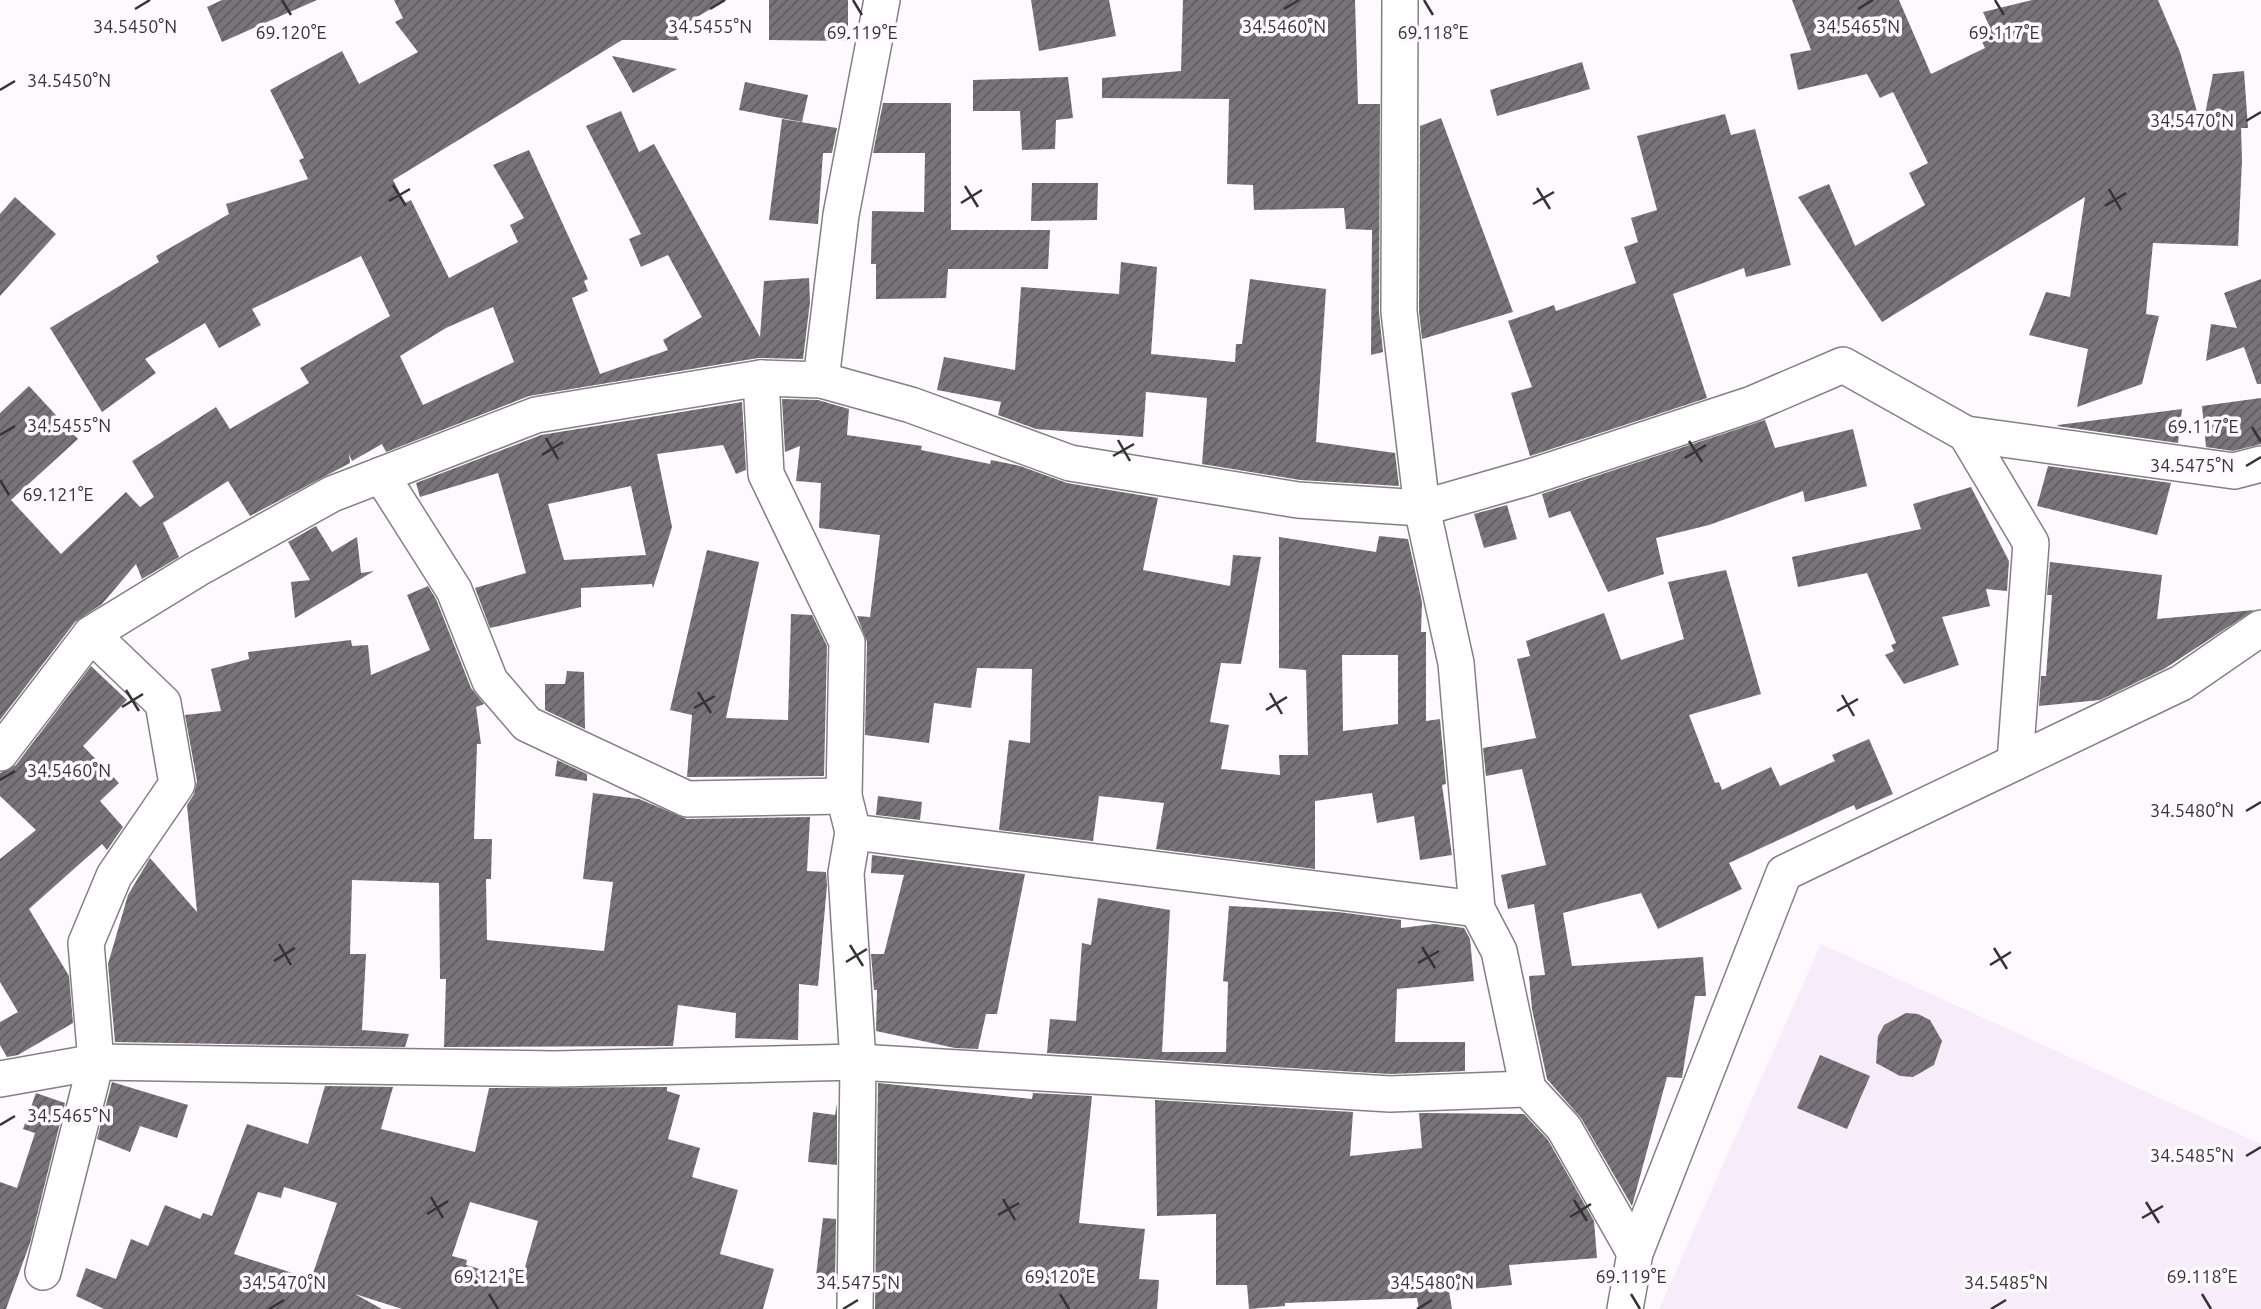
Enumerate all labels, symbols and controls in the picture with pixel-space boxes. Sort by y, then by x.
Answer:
text: 34.5450°N [93,16,177,36]
text: 34.5455°N [668,16,752,36]
text: 34.5460°N [1242,16,1326,36]
text: 34.5465°N [1816,16,1900,36]
text: 69.120°E [255,22,327,42]
text: 69.119°E [826,22,898,42]
text: 69.118°E [1397,22,1469,42]
text: 69.117°E [1968,22,2040,42]
text: 34.5450°N [27,70,111,90]
text: 34.5470°N [2150,110,2234,130]
text: 34.5455°N [27,415,111,435]
text: 69.117°E [2167,416,2239,436]
text: 34.5475°N [2150,455,2234,475]
text: 69.121°E [22,484,94,504]
text: 34.5460°N [27,760,111,780]
text: 34.5480°N [2150,800,2234,820]
text: 34.5465°N [27,1105,111,1125]
text: 34.5485°N [2150,1145,2234,1165]
text: 69.121°E [453,1266,525,1286]
text: 69.120°E [1024,1266,1096,1286]
text: 69.119°E [1595,1266,1667,1286]
text: 69.118°E [2166,1266,2238,1286]
text: 34.5470°N [242,1272,326,1292]
text: 34.5475°N [816,1272,900,1292]
text: 34.5480°N [1390,1272,1474,1292]
text: 34.5485°N [1964,1272,2048,1292]

